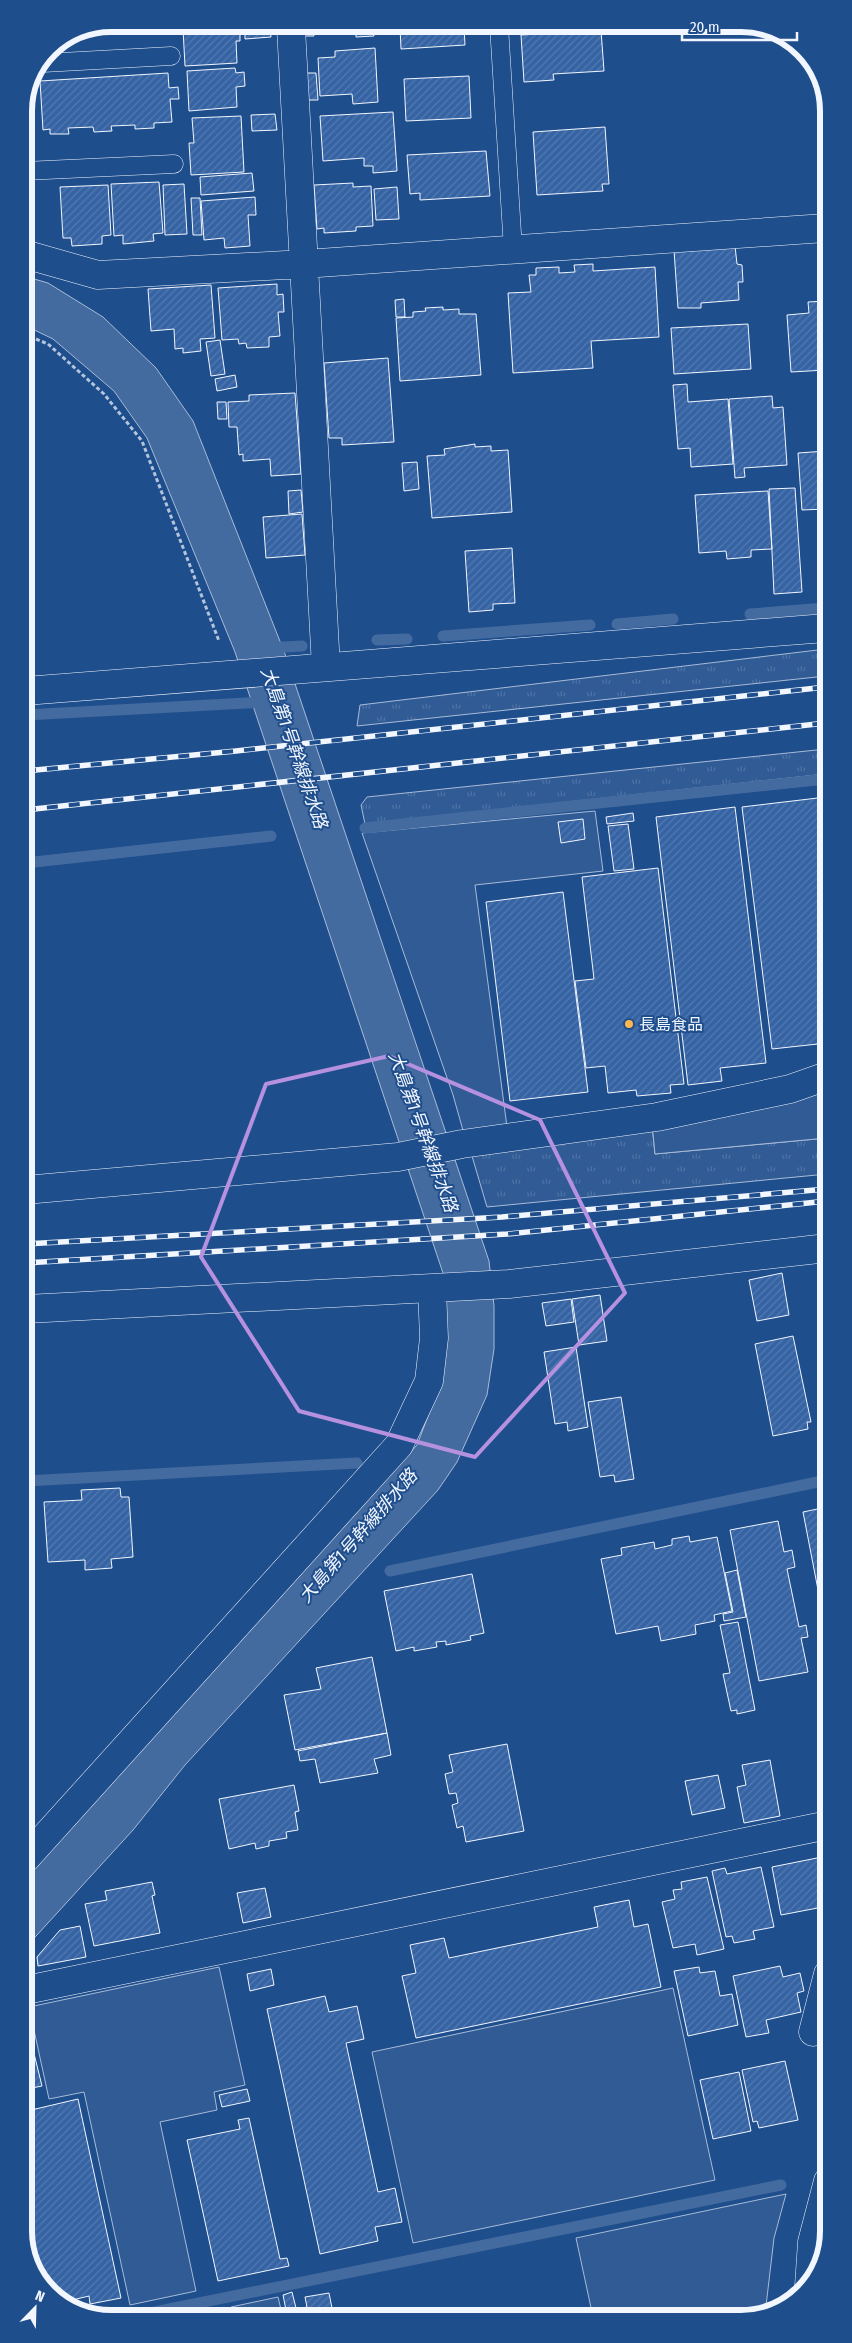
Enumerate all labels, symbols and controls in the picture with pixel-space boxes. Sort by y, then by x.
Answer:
scale bar [682,10,797,42]
text: 20 m [690,18,720,36]
water label: 大島第1号幹線排水路 [256,664,333,833]
place label: 長島食品 [639,1015,703,1034]
marker: 長島食品 [623,1018,635,1030]
water label: 大島第1号幹線排水路 [384,1049,463,1217]
water label: 大島第1号幹線排水路 [294,1463,423,1607]
north arrow [10,2283,60,2333]
text: N [33,2287,47,2306]

